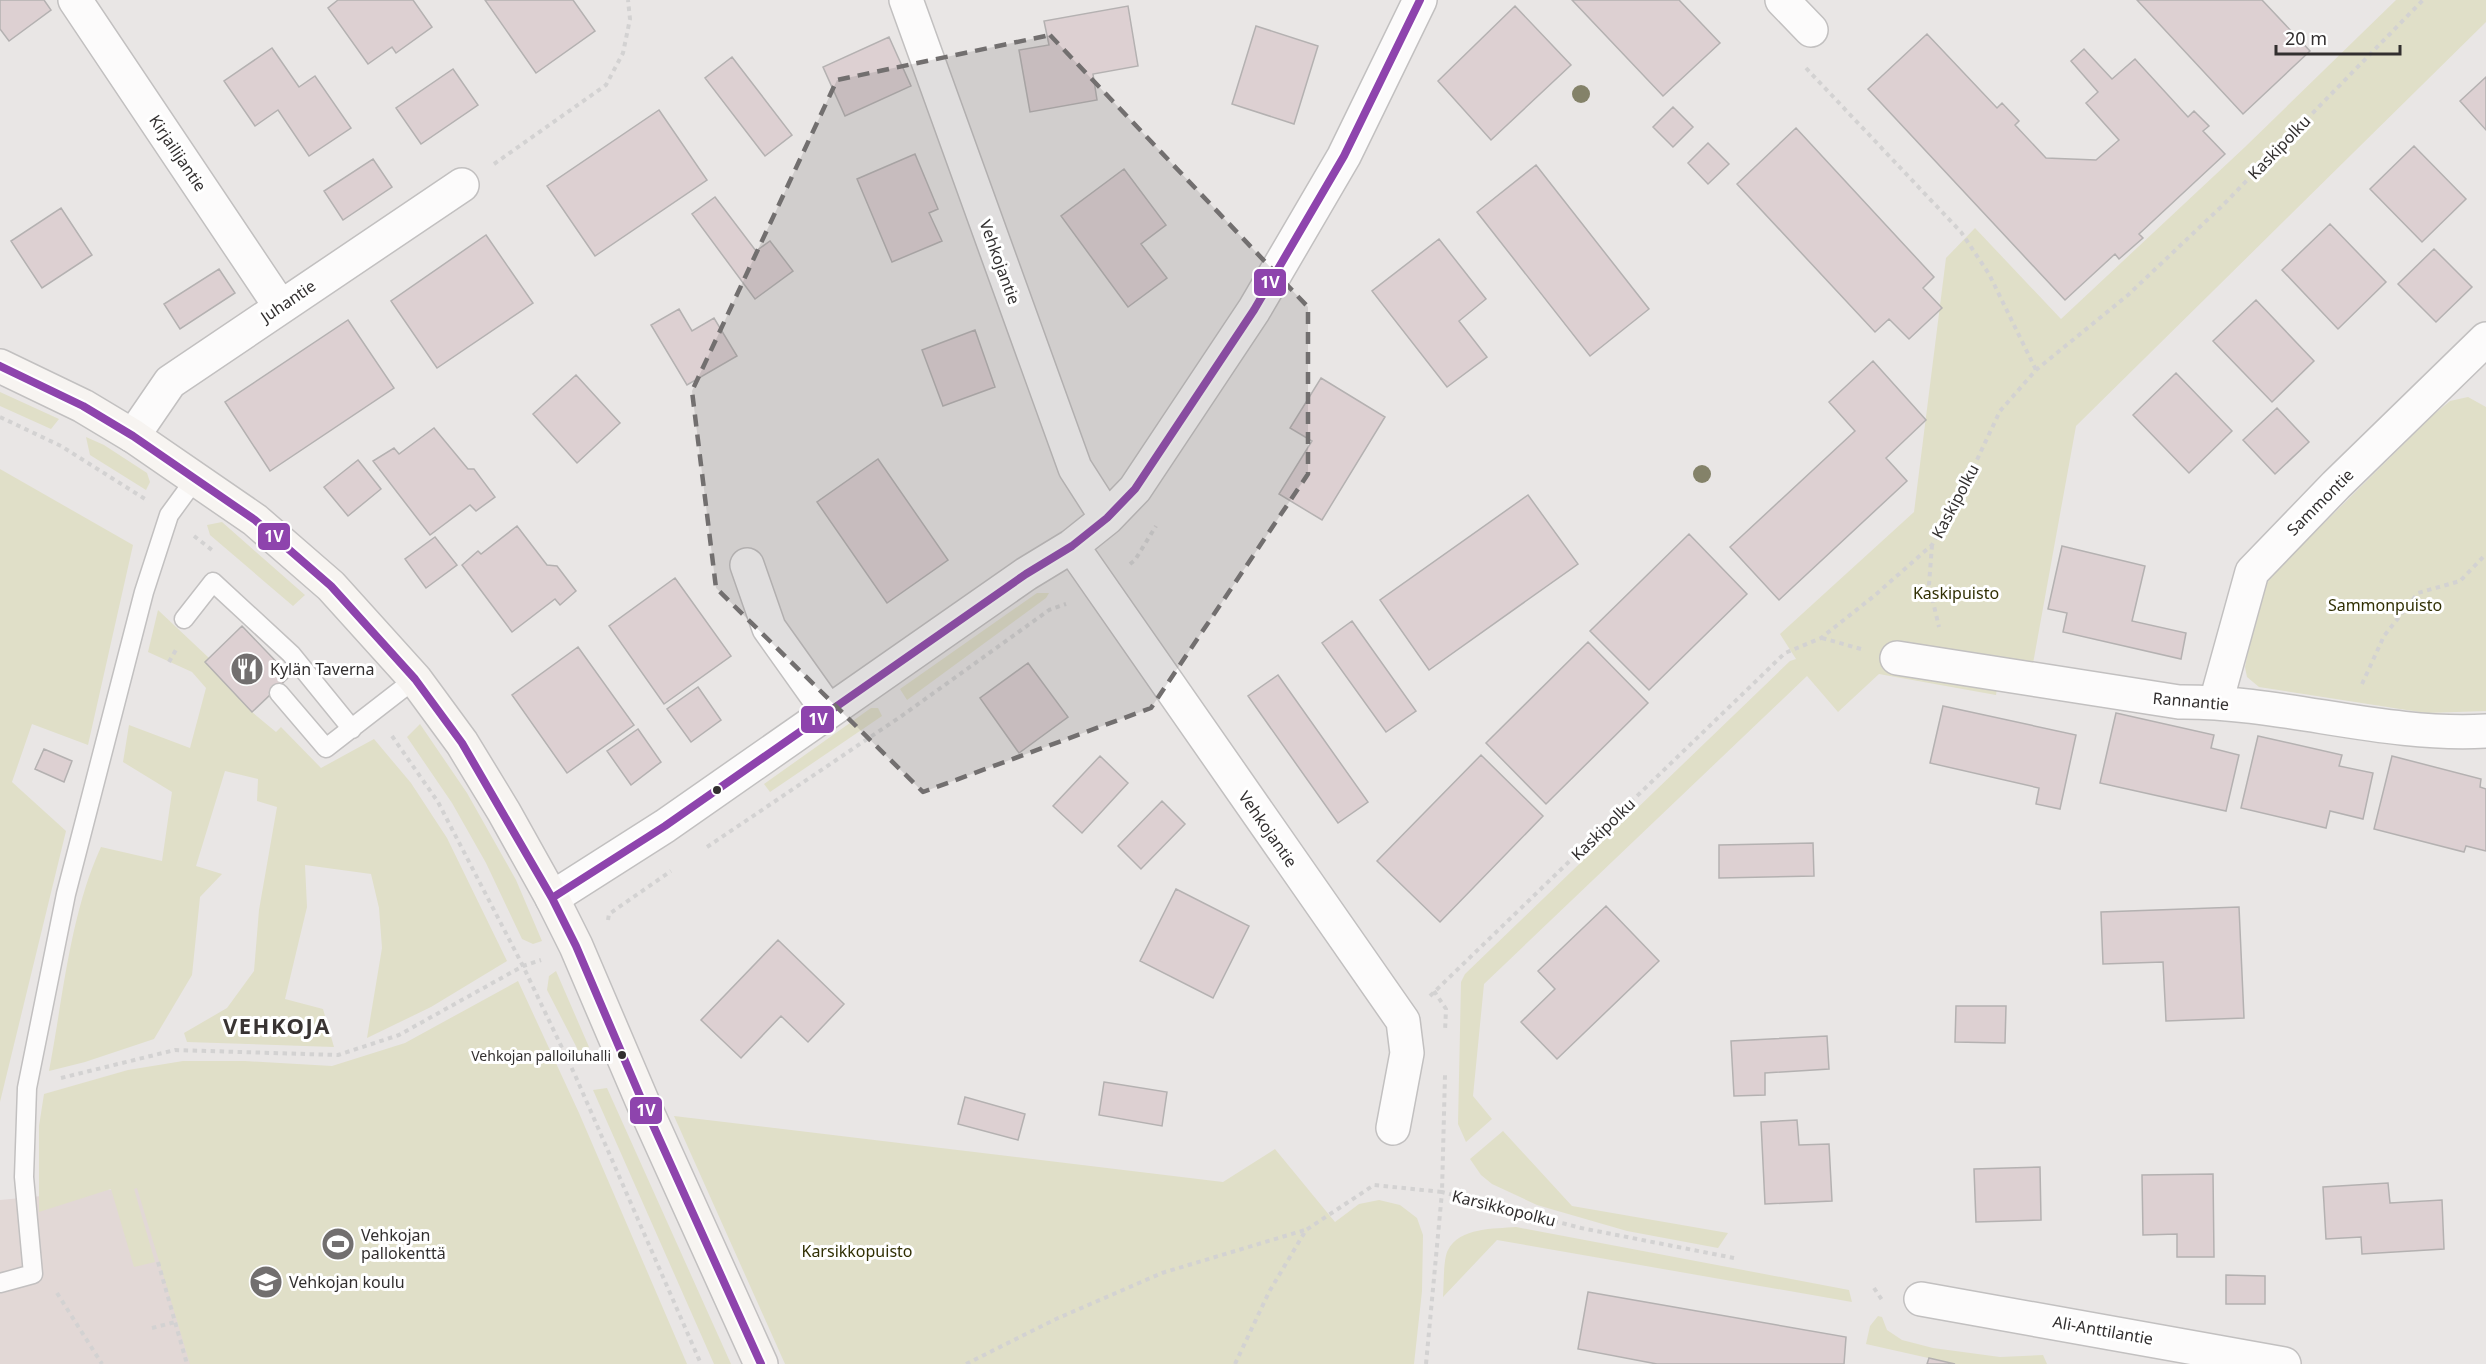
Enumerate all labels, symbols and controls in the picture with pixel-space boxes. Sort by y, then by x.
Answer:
scale bar [2276,18,2400,56]
text: 20 m [2285,26,2327,50]
street label: Kirjailijantie [144,110,212,196]
street label: Kaskipolku [2243,110,2315,184]
street label: Vehkojantie [975,217,1025,307]
line badge: 1V [1253,268,1287,297]
text: 1V [1260,271,1280,293]
street label: Juhantie [255,275,320,329]
street label: Kaskipolku [1926,460,1984,542]
street label: Sammontie [2282,464,2358,540]
line badge: 1V [257,522,291,551]
text: 1V [264,525,284,547]
park label: Kaskipuisto [1913,582,1999,604]
park label: Sammonpuisto [2328,594,2442,616]
restaurant icon: Kylän Taverna [229,651,265,687]
place label: Kylän Taverna [270,658,374,680]
street label: Rannantie [2152,687,2230,715]
line badge: 1V [800,705,835,734]
text: 1V [808,708,828,730]
unlabelled marker [711,784,723,796]
street label: Vehkojantie [1234,787,1302,871]
street label: Kaskipolku [1566,793,1640,865]
district label: VEHKOJA [223,1010,331,1040]
place label: Vehkojan palloiluhalli [471,1046,611,1065]
marker: Vehkojan palloiluhalli [616,1049,628,1061]
line badge: 1V [629,1096,663,1125]
text: 1V [636,1099,656,1121]
street label: Karsikkopolku [1450,1184,1558,1232]
place label: Vehkojan pallokenttä [361,1224,446,1264]
sports icon: Vehkojan pallokenttä [320,1226,356,1262]
park label: Karsikkopuisto [801,1240,913,1262]
school or university icon: Vehkojan koulu [248,1264,284,1300]
place label: Vehkojan koulu [289,1271,405,1293]
street label: Ali-Anttilantie [2051,1310,2155,1350]

